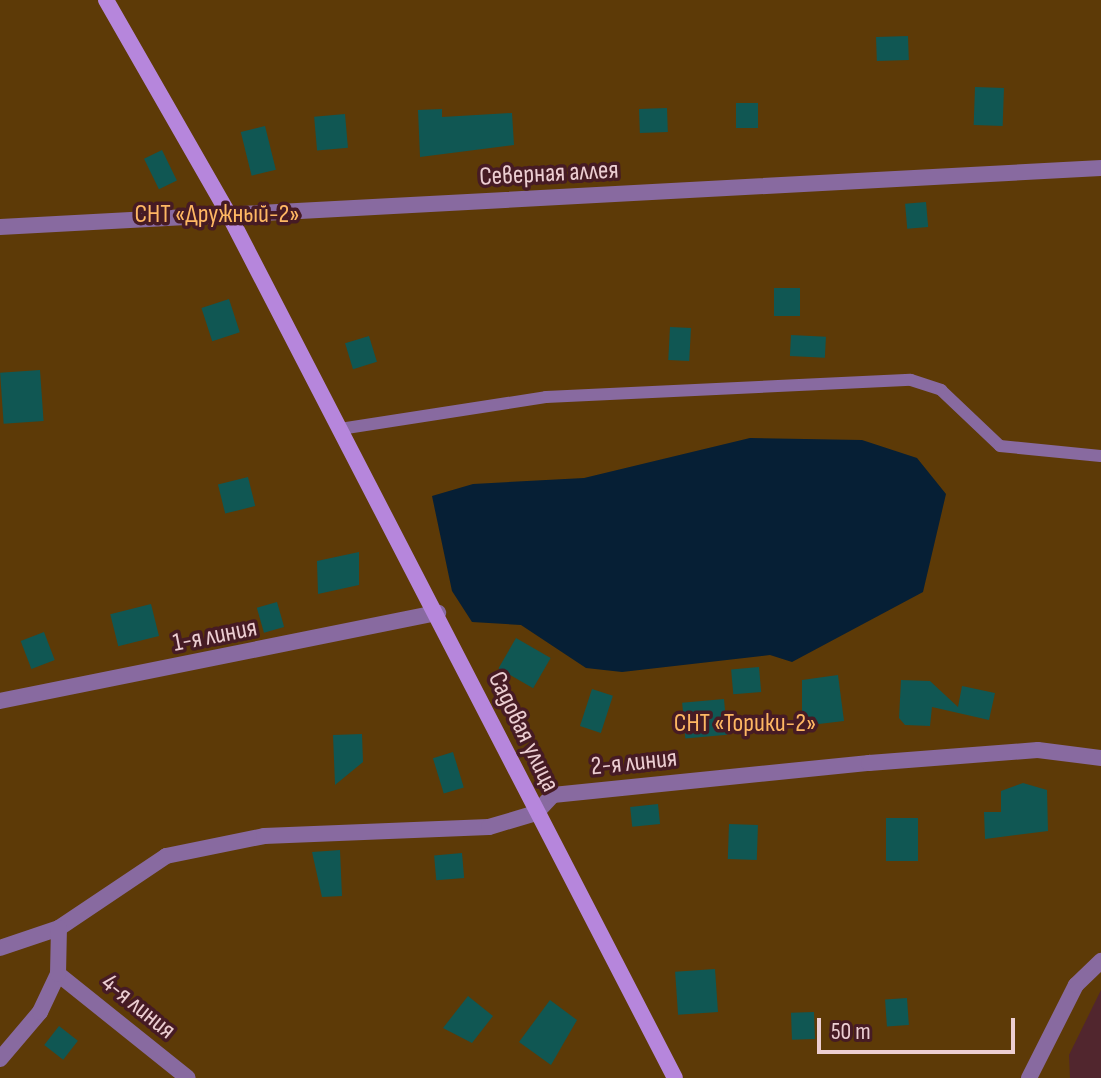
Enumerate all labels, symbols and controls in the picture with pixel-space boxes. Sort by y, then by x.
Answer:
street label: Северная аллея [479,155,619,193]
park label: СНТ «Дружный-2» [134,199,300,231]
street label: 1-я линия [170,613,260,659]
street label: Садовая улица [481,667,565,797]
park label: СНТ «Торики-2» [674,708,816,740]
street label: 2-я линия [589,743,679,783]
street label: 4-я линия [95,968,181,1046]
scale bar [821,1002,1019,1052]
text: 50 m [831,1017,871,1046]

